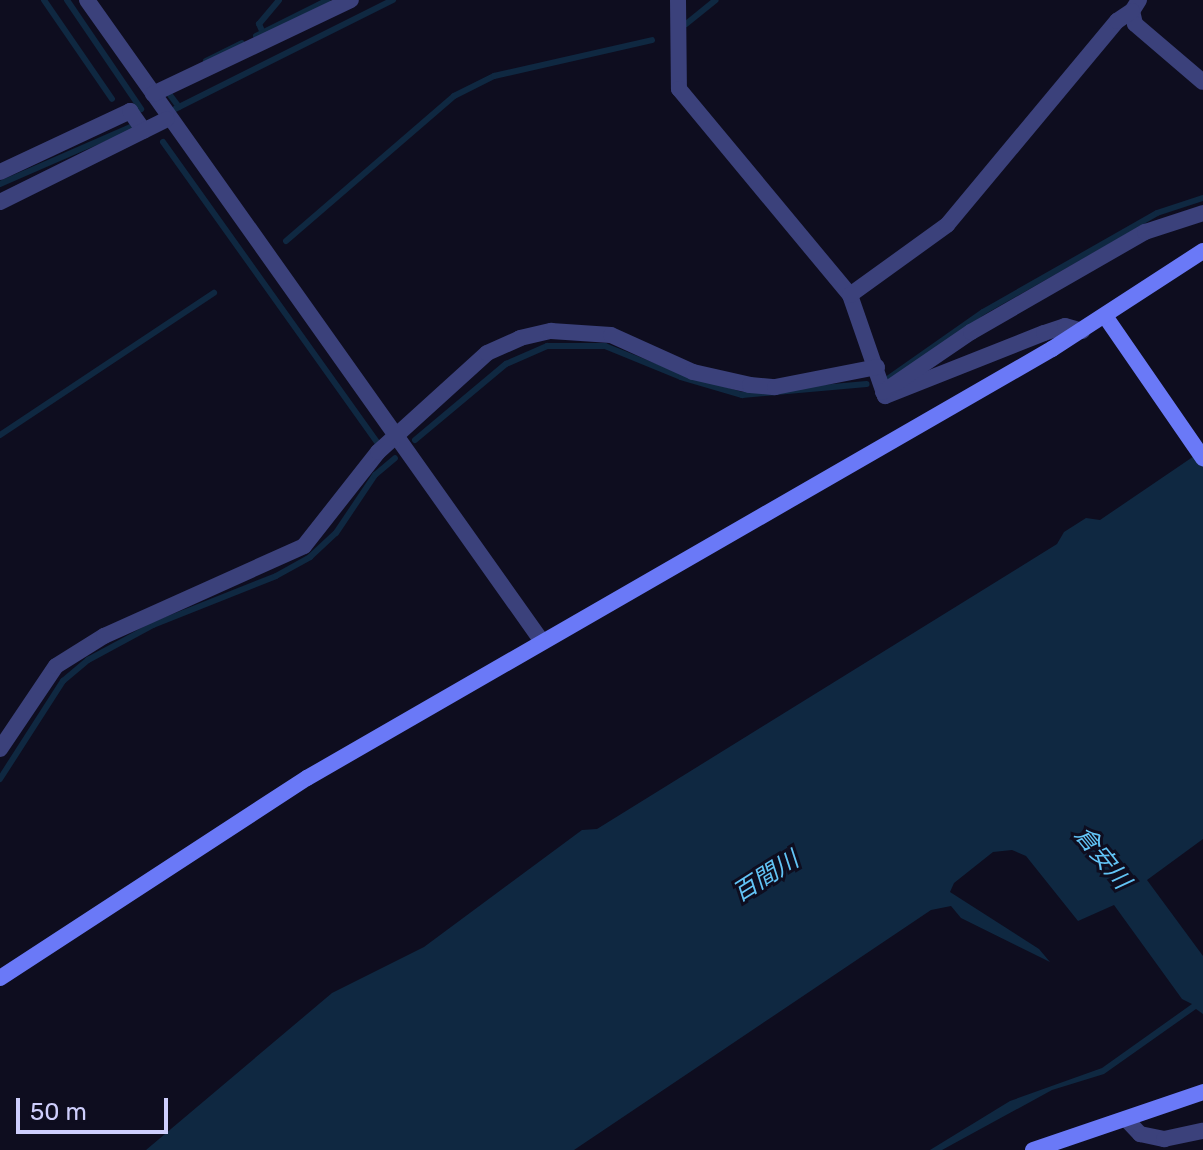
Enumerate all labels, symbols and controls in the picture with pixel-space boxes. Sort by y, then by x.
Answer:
water label: 倉安川 [1068,821,1136,895]
water label: 百間川 [728,846,804,908]
scale bar [20,1082,172,1132]
text: 50 m [30,1098,87,1126]

